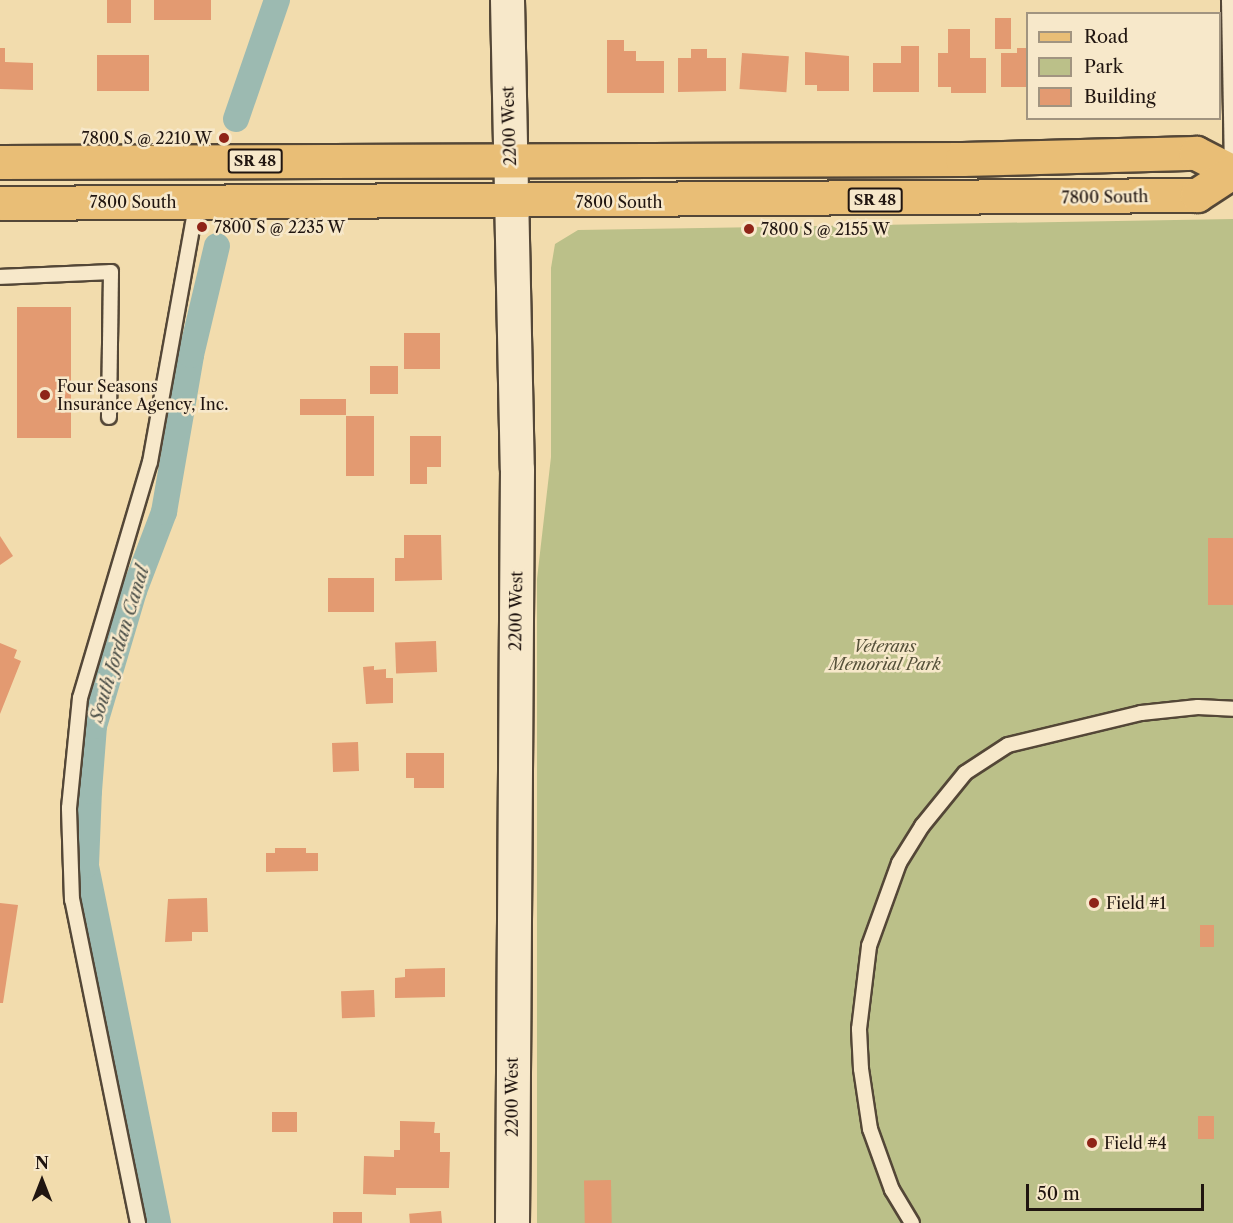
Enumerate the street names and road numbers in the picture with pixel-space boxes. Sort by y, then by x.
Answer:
street label: 2200 West [498,85,520,167]
road number: SR 48 [226,149,284,173]
street label: 7800 South [1061,187,1149,207]
road number: SR 48 [846,188,904,212]
street label: 7800 South [90,192,176,212]
street label: 7800 South [576,192,662,212]
street label: 2200 West [506,571,526,651]
street label: 2200 West [502,1057,522,1137]

